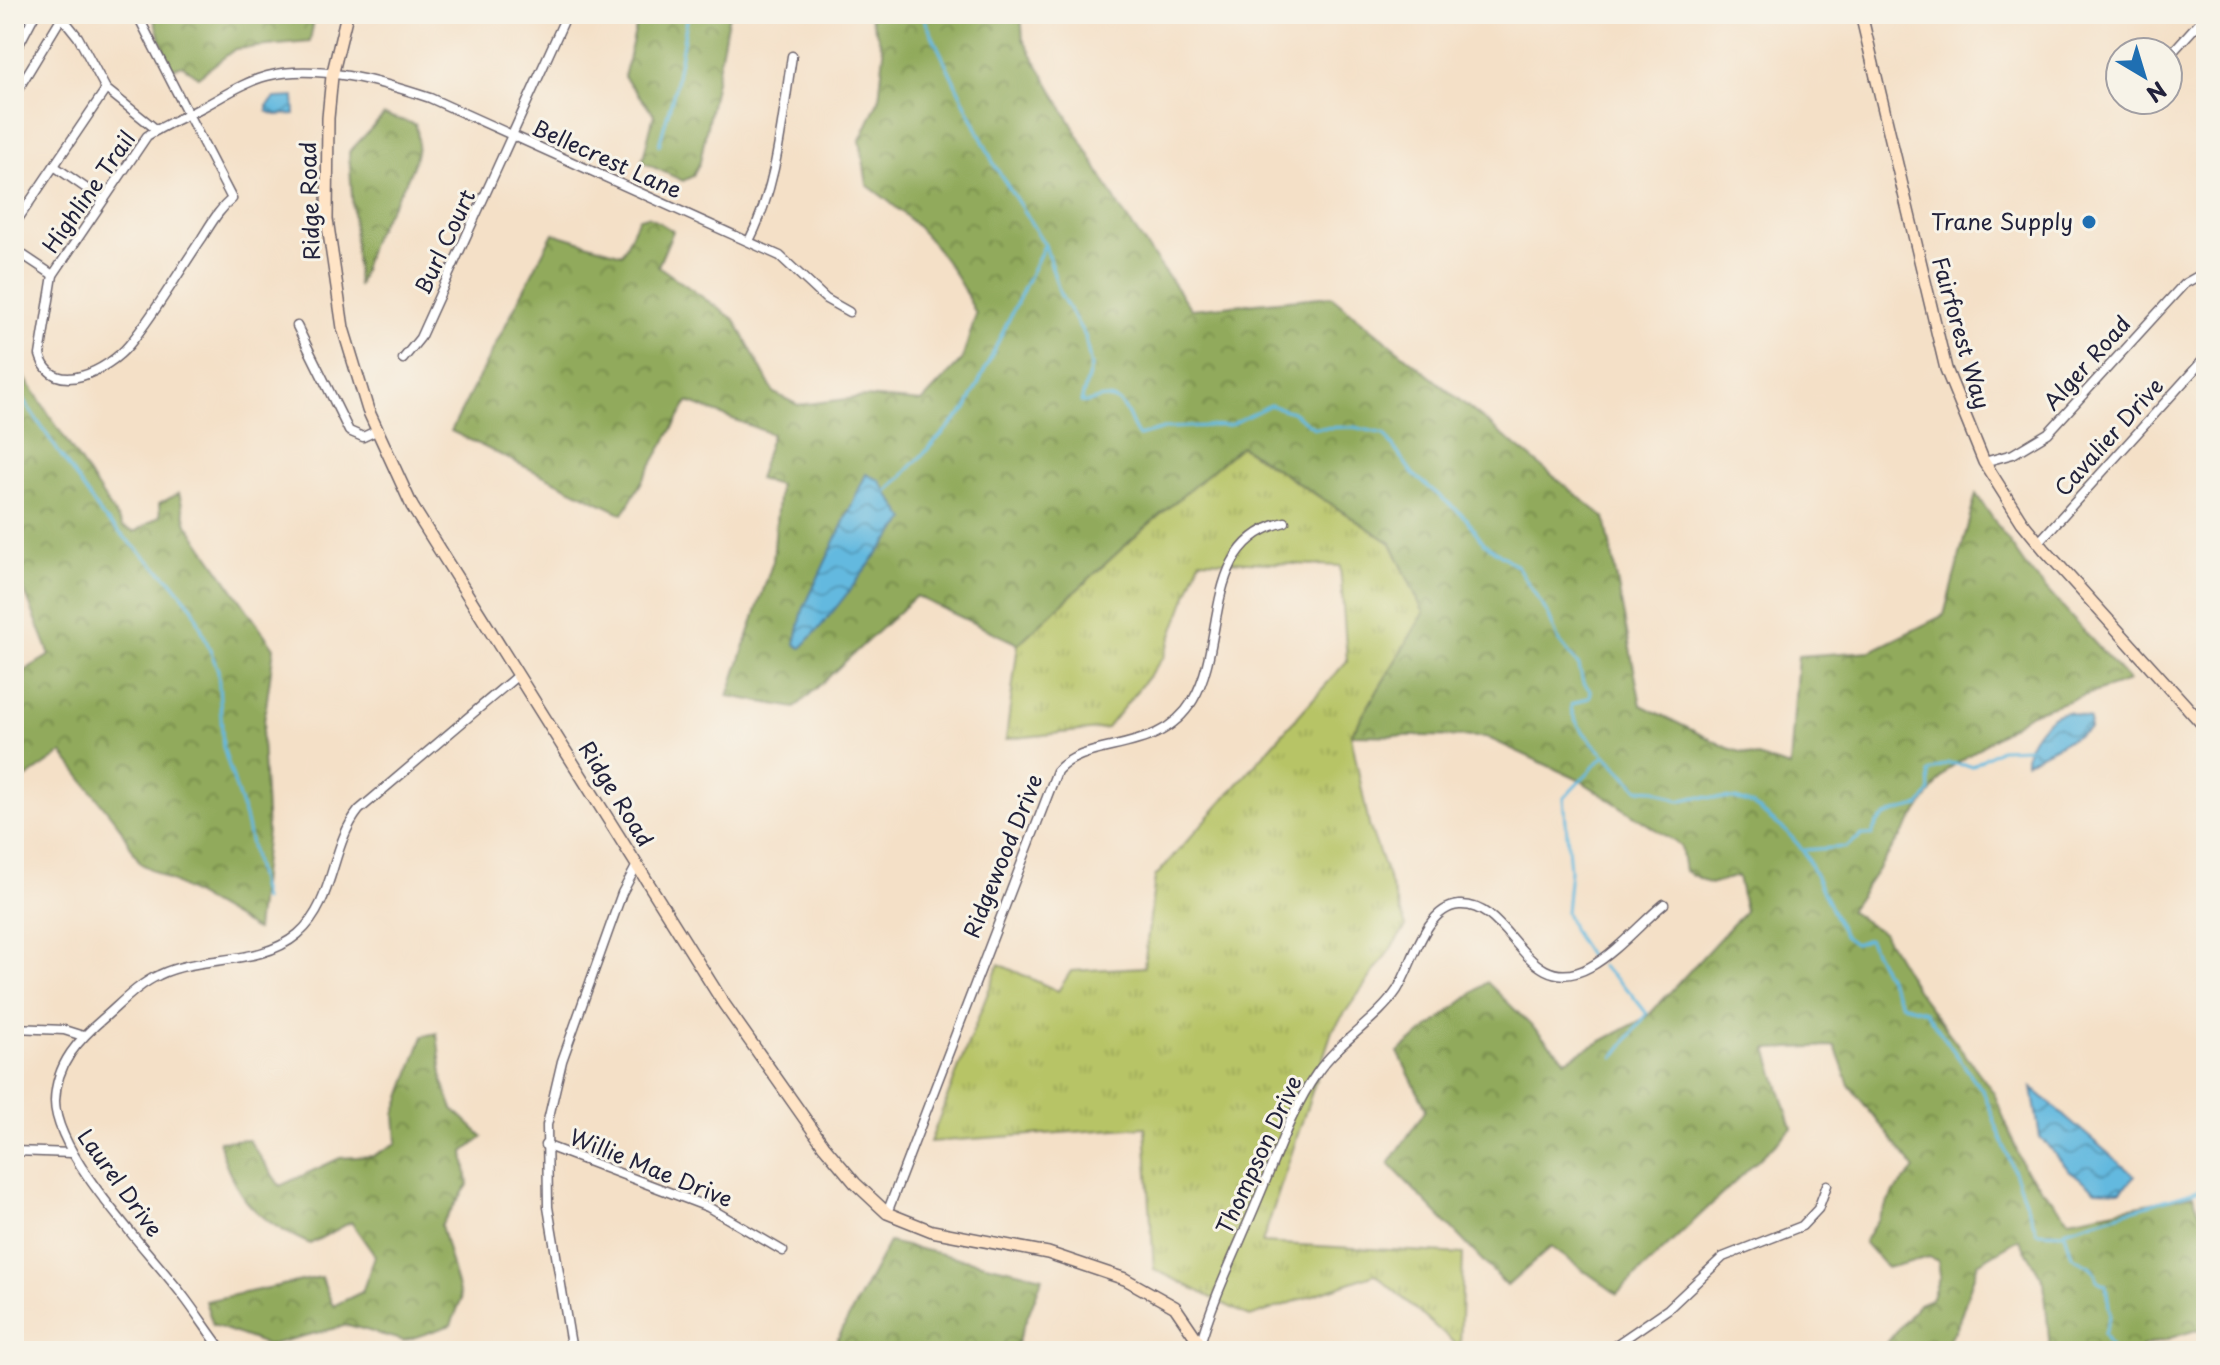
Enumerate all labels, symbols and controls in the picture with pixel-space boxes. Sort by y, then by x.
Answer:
north arrow [2104,36,2184,116]
text: N [2140,75,2174,111]
street label: Bellecrest Lane [527,110,688,205]
street label: Highline Trail [33,123,142,259]
street label: Ridge Road [290,141,327,261]
street label: Burl Court [405,183,482,299]
place label: Trane Supply [1931,204,2073,237]
marker: Trane Supply [2080,213,2098,231]
street label: Fairforest Way [1925,253,2000,413]
street label: Alger Road [2034,307,2137,417]
street label: Cavalier Drive [2046,369,2170,503]
street label: Ridge Road [572,734,663,852]
street label: Ridgewood Drive [954,769,1050,942]
street label: Thompson Drive [1206,1070,1309,1239]
street label: Willie Mae Drive [565,1119,738,1214]
street label: Laurel Drive [71,1121,172,1243]

